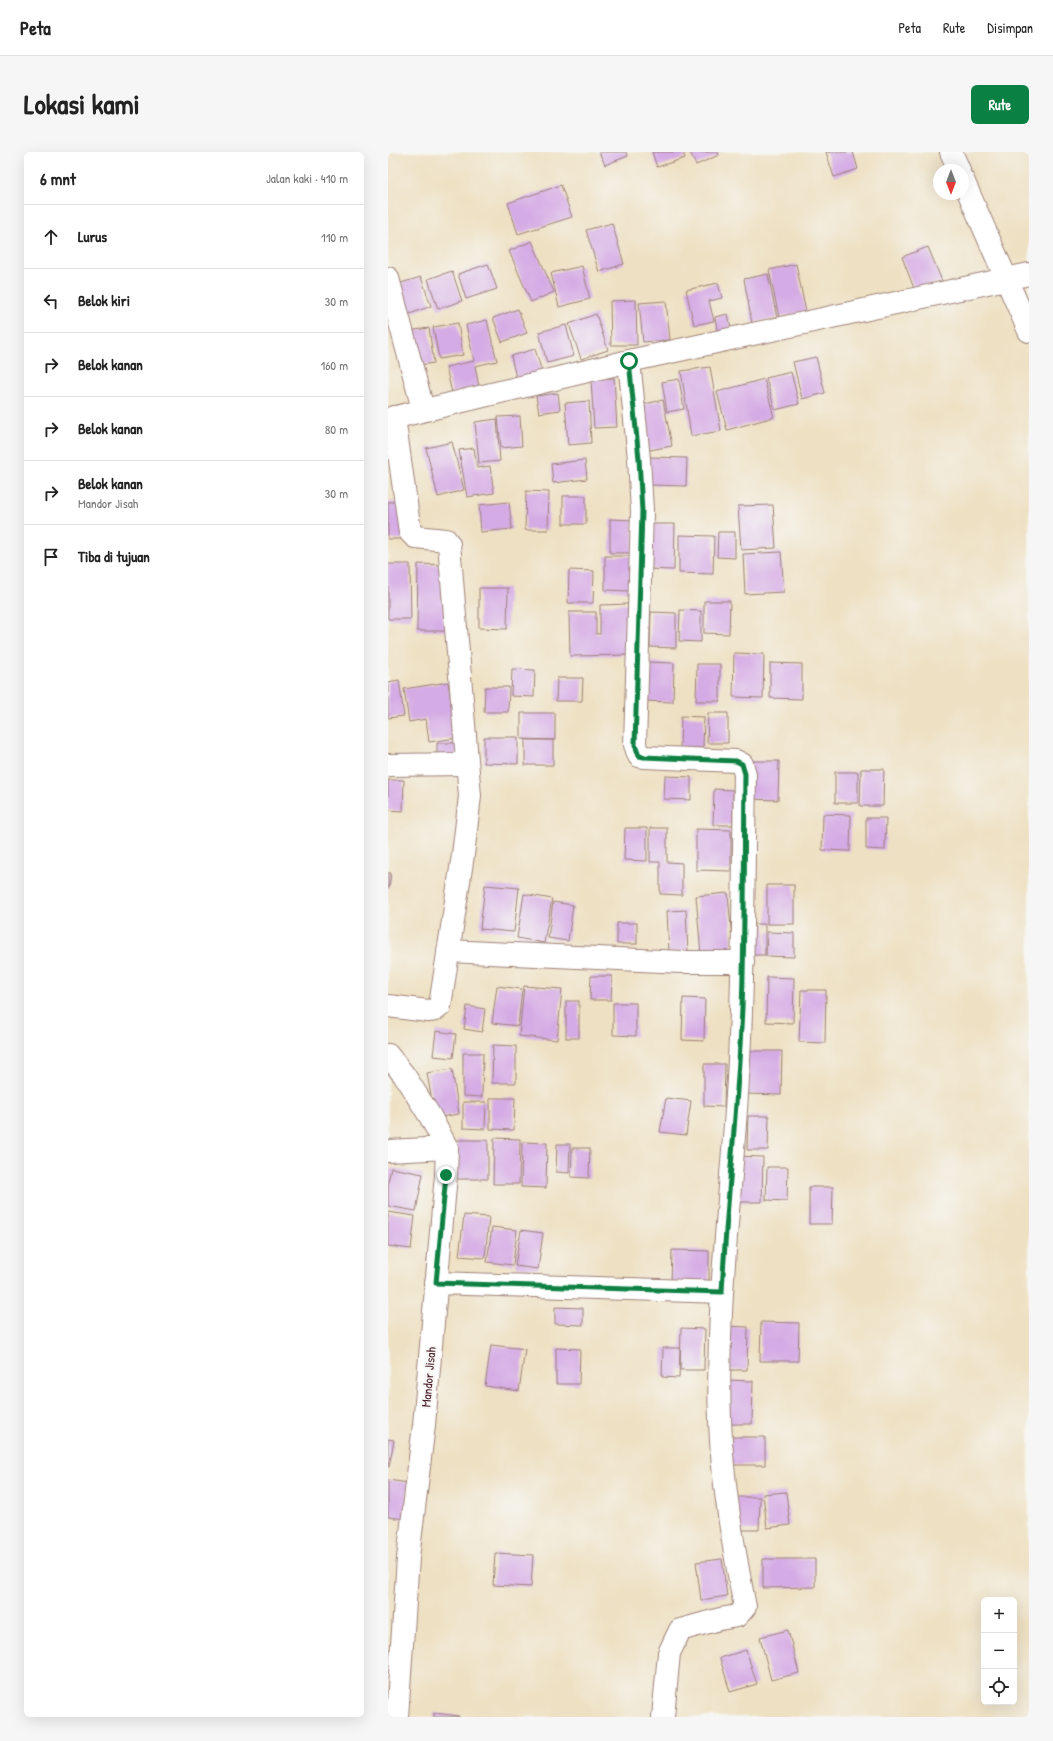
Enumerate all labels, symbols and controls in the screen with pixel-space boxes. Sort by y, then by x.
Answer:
text: Peta [20,15,51,41]
text: Peta [898,18,921,37]
text: Rute [943,18,965,37]
text: Disimpan [987,18,1033,37]
text: Lokasi kami [24,85,140,123]
button: Rute [971,85,1029,124]
north arrow [933,164,969,200]
text: 6 mnt [40,167,76,190]
text: Jalan kaki · 410 m [266,169,348,187]
icon: ahead [40,226,62,248]
text: Lurus [78,226,107,247]
text: 110 m [321,228,348,246]
icon: left [40,290,62,312]
text: Belok kiri [78,290,130,311]
text: 30 m [325,292,348,310]
route start [620,352,638,370]
icon: right [40,354,62,376]
text: Belok kanan [78,354,143,375]
text: 160 m [320,356,348,374]
icon: right [40,418,62,440]
text: Belok kanan [78,418,143,439]
text: 80 m [325,420,348,438]
text: Belok kanan [78,473,143,494]
icon: right [40,482,62,504]
text: 30 m [325,484,348,502]
text: Mandor Jisah [78,494,138,512]
icon: arrive [40,546,62,568]
text: Tiba di tujuan [78,546,150,567]
route end [437,1166,455,1184]
street label: Mandor Jisah [416,1346,440,1408]
map controls [981,1597,1017,1705]
button: + [981,1597,1017,1633]
button: − [981,1633,1017,1669]
button: locate [981,1669,1017,1705]

